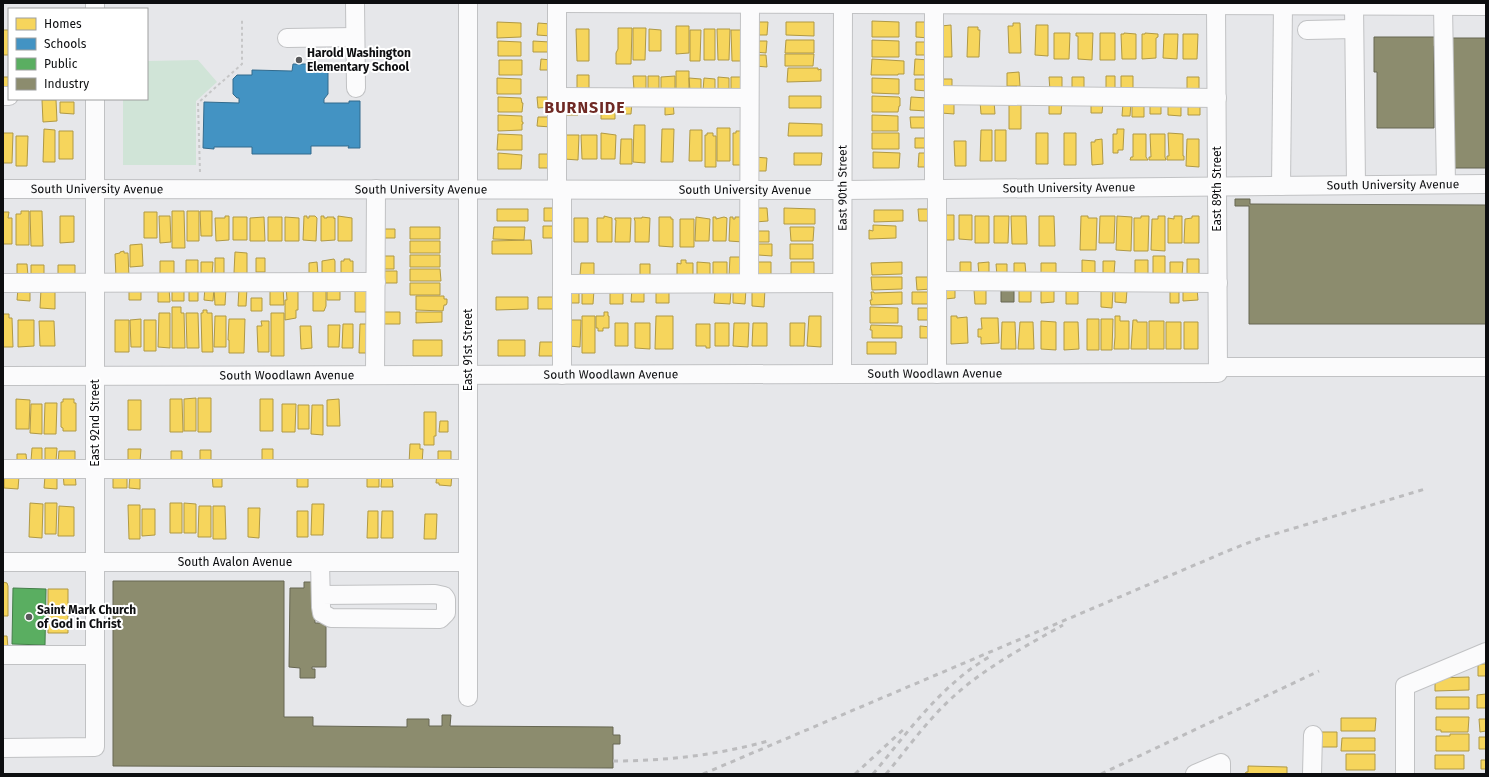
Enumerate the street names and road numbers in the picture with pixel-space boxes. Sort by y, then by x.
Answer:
street label: East 90th Street [835,144,850,231]
street label: East 89th Street [1210,146,1224,232]
street label: South University Avenue [1327,177,1459,192]
street label: South University Avenue [1003,180,1135,196]
street label: South University Avenue [31,182,163,196]
street label: South University Avenue [355,182,487,197]
street label: South University Avenue [679,183,811,197]
street label: East 91st Street [461,308,475,391]
street label: South Woodlawn Avenue [544,367,678,382]
street label: South Woodlawn Avenue [868,367,1002,381]
street label: South Woodlawn Avenue [220,368,354,382]
street label: East 92nd Street [88,378,102,467]
street label: South Avalon Avenue [178,555,292,569]

